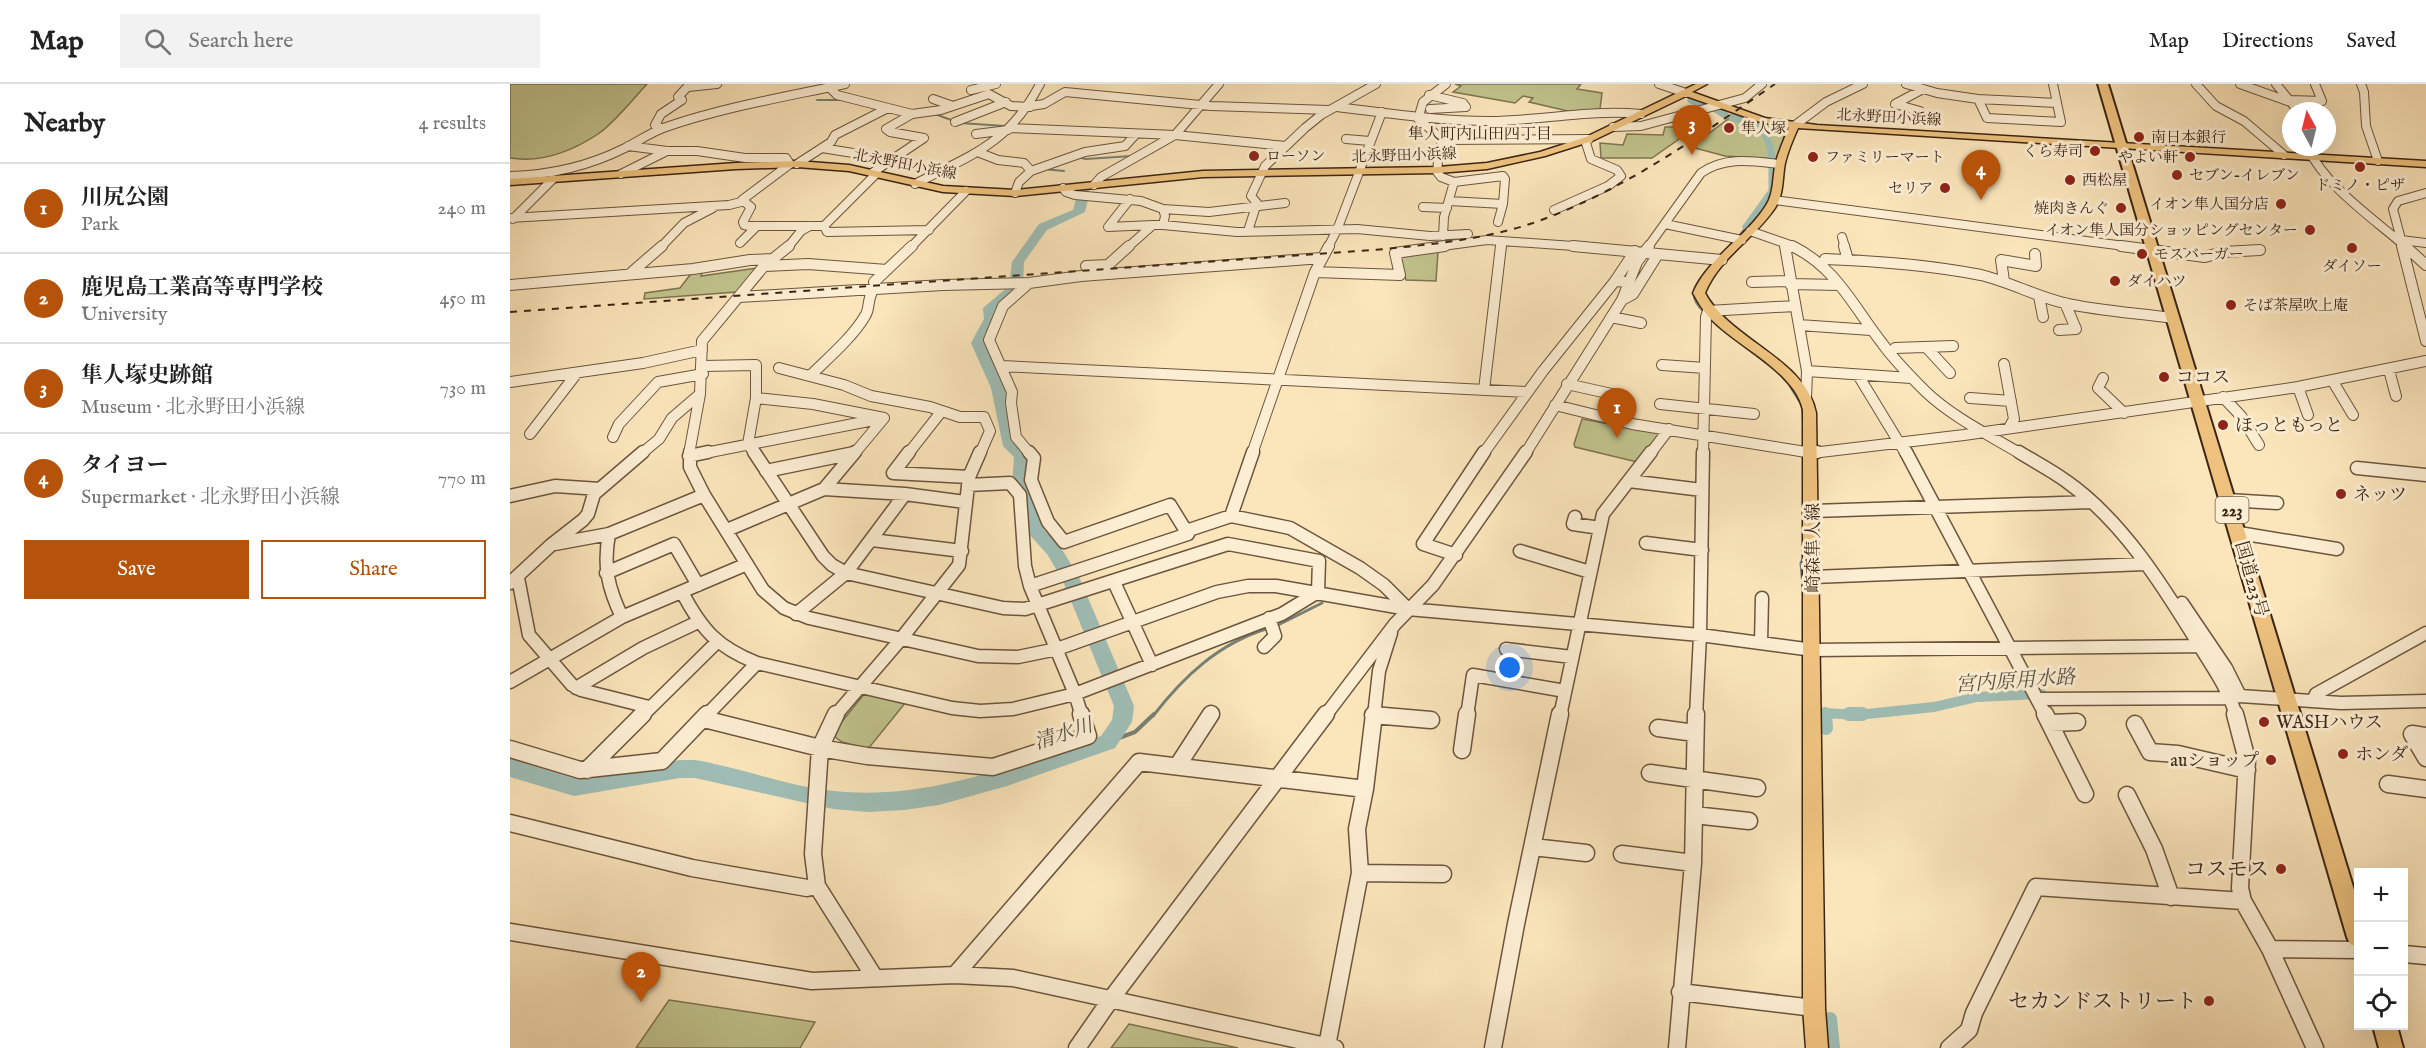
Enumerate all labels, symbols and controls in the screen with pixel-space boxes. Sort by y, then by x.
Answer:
search box [120,14,540,68]
text: Map [30,24,84,59]
icon: search [141,25,174,58]
text: Search here [189,27,293,55]
text: Map [2149,28,2189,55]
text: Directions [2222,28,2313,55]
text: Saved [2346,28,2396,55]
north arrow [2282,102,2336,156]
street label: 北永野田小浜線 [1836,105,1942,130]
pin: 3 [1672,106,1712,155]
text: Nearby [24,107,105,140]
text: 4 results [419,111,486,136]
place label: 隼人塚 [1741,119,1786,138]
marker: 隼人塚 [1722,121,1736,135]
district label: 隼人町内山田四丁目 [1408,125,1552,145]
place label: 南日本銀行 [2151,128,2226,147]
marker: 南日本銀行 [2132,130,2146,144]
place label: くら寿司 [2023,142,2083,161]
street label: 北永野田小浜線 [1351,144,1457,167]
marker: くら寿司 [2088,144,2102,158]
street label: 北永野田小浜線 [852,145,958,184]
place label: ローソン [1266,147,1325,166]
place label: ファミリーマート [1825,148,1945,167]
place label: やよい軒 [2118,148,2178,167]
marker: ローソン [1247,149,1261,163]
marker: ファミリーマート [1806,150,1820,164]
pin: 4 [1962,150,2000,200]
marker: やよい軒 [2183,150,2197,164]
marker: ドミノ・ピザ [2353,160,2367,174]
place label: セブン-イレブン [2189,166,2300,185]
marker: セブン-イレブン [2170,168,2184,182]
place label: 西松屋 [2082,171,2127,190]
marker: 西松屋 [2063,173,2077,187]
place label: ドミノ・ピザ [2315,176,2405,195]
place label: セリア [1888,179,1933,198]
marker: セリア [1938,181,1952,195]
text: 川尻公園 [81,184,169,212]
place label: イオン隼人国分店 [2149,195,2269,214]
text: 1 [40,196,47,221]
text: 240 m [437,196,486,221]
marker: イオン隼人国分店 [2274,197,2288,211]
place label: 焼肉きんぐ [2034,199,2109,218]
marker: 焼肉きんぐ [2114,201,2128,215]
text: Park [81,212,119,237]
place label: イオン隼人国分ショッピングセンター [2045,221,2298,240]
marker: イオン隼人国分ショッピングセンター [2303,223,2317,237]
marker: ダイソー [2345,241,2359,255]
place label: モスバーガー [2154,245,2244,264]
marker: モスバーガー [2135,247,2149,261]
place label: ダイソー [2322,257,2382,276]
place label: ダイハツ [2127,272,2186,291]
text: 鹿児島工業高等専門学校 [81,274,323,302]
marker: ダイハツ [2108,274,2122,288]
text: 2 [39,286,48,311]
text: 450 m [439,286,486,311]
place label: そば茶屋吹上庵 [2243,296,2348,315]
marker: そば茶屋吹上庵 [2224,298,2238,312]
text: University [81,302,168,327]
text: 隼人塚史跡館 [81,362,213,390]
place label: ココス [2176,367,2230,390]
marker: ココス [2157,370,2171,384]
text: 3 [40,376,47,401]
text: 730 m [440,376,486,401]
pin: 1 [1598,388,1636,438]
text: Museum · 北永野田小浜線 [81,395,305,420]
place label: ほっともっと [2235,415,2343,438]
marker: ほっともっと [2216,418,2230,432]
text: タイヨー [81,452,169,480]
text: 4 [39,466,48,491]
text: 770 m [438,466,486,491]
place label: ネッツ [2353,484,2407,507]
text: Supermarket · 北永野田小浜線 [81,485,340,510]
marker: ネッツ [2334,487,2348,501]
road number: 223 [2216,497,2248,523]
street label: 崎森隼人線 [1803,503,1826,593]
street label: 国道223号 [2229,539,2272,620]
button: Save [24,540,249,599]
button: Share [261,540,486,599]
your location [1495,653,1524,682]
water label: 宮内原用水路 [1954,665,2078,698]
place label: WASHハウス [2276,712,2383,735]
water label: 清水川 [1031,713,1098,756]
marker: WASHハウス [2257,715,2271,729]
place label: ホンダ [2355,744,2408,767]
marker: ホンダ [2336,747,2350,761]
place label: auショップ [2170,750,2259,773]
marker: auショップ [2264,753,2278,767]
place label: コスモス [2185,857,2269,884]
marker: コスモス [2274,862,2288,876]
map controls [2354,868,2408,1030]
button: + [2354,868,2408,922]
button: − [2354,922,2408,976]
pin: 2 [622,952,660,1002]
button: locate [2354,976,2408,1030]
place label: セカンドストリート [2008,989,2197,1016]
marker: セカンドストリート [2202,994,2216,1008]

